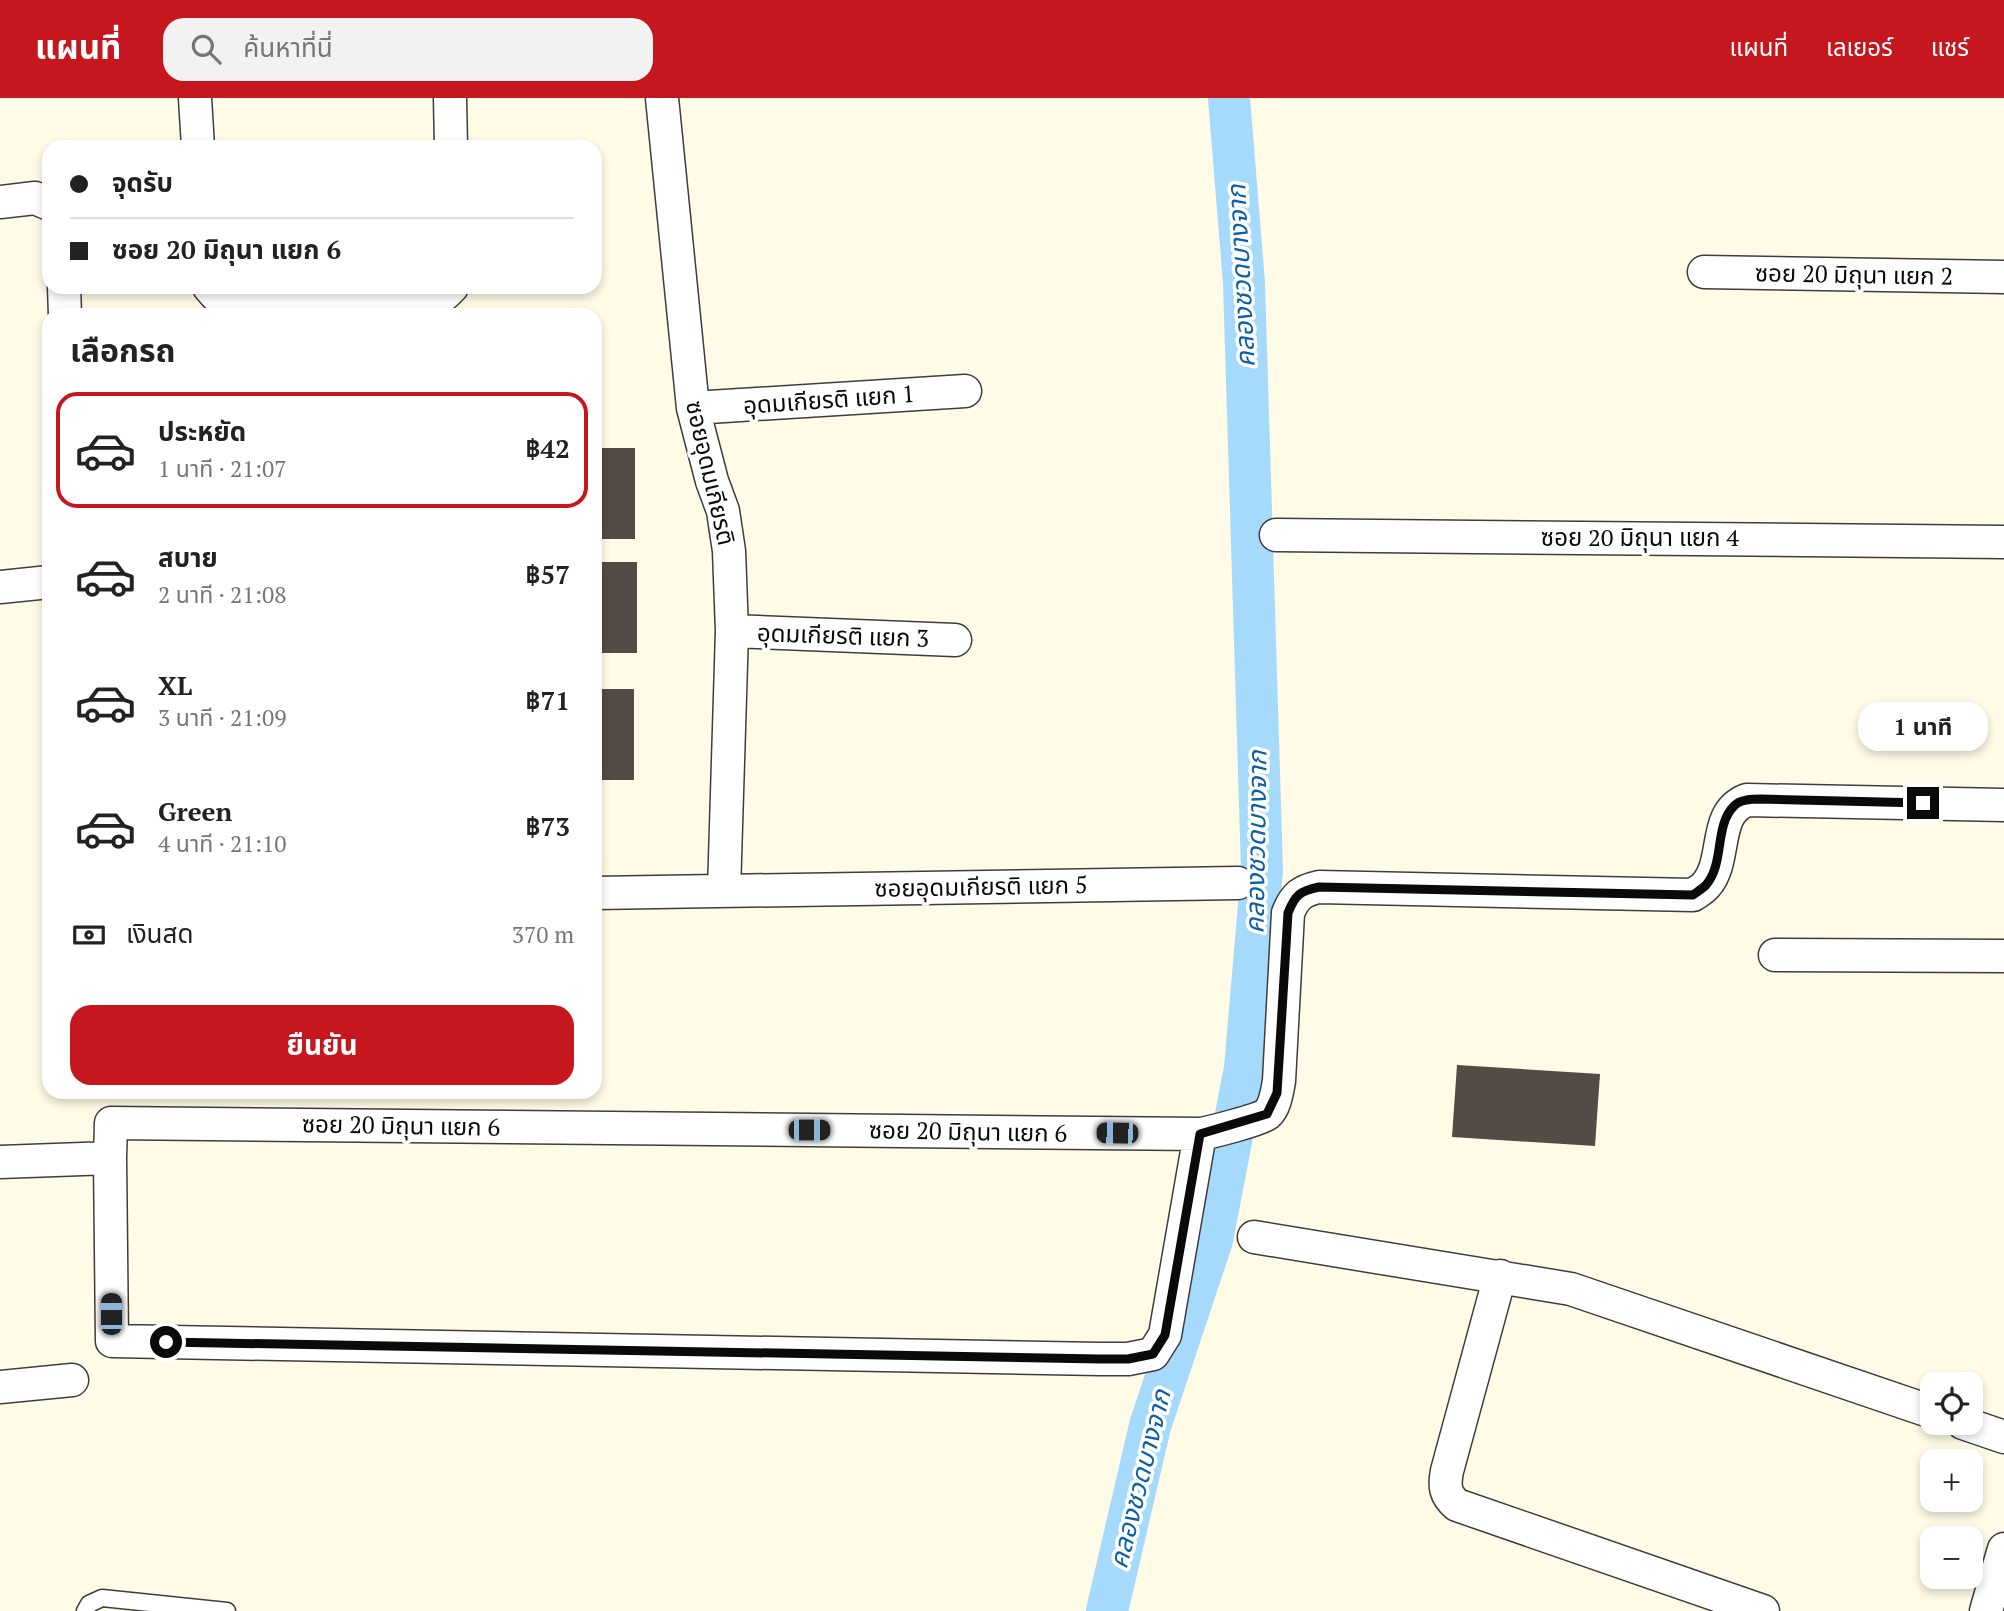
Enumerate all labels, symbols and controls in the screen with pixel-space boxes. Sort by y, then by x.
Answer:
search box [163,18,653,81]
text: แผนที่ [35,25,121,68]
icon: search [187,30,225,68]
text: ค้นหาที่นี่ [243,30,333,64]
text: แผนที่ [1730,31,1788,63]
text: เลเยอร์ [1826,31,1893,63]
text: แชร์ [1931,31,1969,63]
text: จุดรับ [112,165,173,199]
water label: คลองชวดบางจาก [1218,182,1262,368]
text: ซอย 20 มิถุนา แยก 6 [112,232,341,266]
street label: ซอย 20 มิถุนา แยก 2 [1755,256,1953,292]
text: เลือกรถ [70,329,175,371]
street label: อุดมเกียรติ แยก 1 [742,377,916,421]
street label: ซอยอุดมเกียรติ [679,397,743,548]
text: ประหยัด [158,414,246,448]
icon: car [74,419,137,482]
text: ฿42 [526,431,570,465]
text: 1 นาที · 21:07 [158,453,287,484]
street label: ซอย 20 มิถุนา แยก 4 [1541,521,1739,553]
text: สบาย [158,540,218,574]
icon: car [74,545,137,608]
text: ฿57 [526,557,570,591]
text: 2 นาที · 21:08 [158,579,287,610]
street label: อุดมเกียรติ แยก 3 [757,616,930,654]
text: XL [158,668,192,702]
icon: car [74,671,137,734]
text: ฿71 [526,683,570,717]
text: 3 นาที · 21:09 [158,702,287,733]
callout: 1 นาที [1858,702,1988,750]
text: 1 นาที [1894,711,1952,742]
water label: คลองชวดบางจาก [1236,749,1274,934]
route end [1907,787,1939,819]
text: Green [158,794,232,828]
icon: car [74,797,137,860]
text: ฿73 [526,809,570,843]
text: 4 นาที · 21:10 [158,828,287,859]
street label: ซอยอุดมเกียรติ แยก 5 [874,868,1088,904]
icon: cash [70,916,108,954]
text: เงินสด [126,916,193,950]
text: 370 m [512,919,574,950]
button: ยืนยัน [70,1005,574,1085]
street label: ซอย 20 มิถุนา แยก 6 [302,1107,501,1143]
street label: ซอย 20 มิถุนา แยก 6 [869,1113,1068,1149]
car [789,1120,831,1141]
car [1096,1122,1139,1144]
car [101,1293,122,1335]
route start [150,1326,182,1358]
map controls [1920,1372,1983,1589]
button: locate [1920,1372,1983,1435]
water label: คลองชวดบางจาก [1100,1384,1178,1572]
button: + [1920,1449,1983,1512]
button: − [1920,1526,1983,1589]

